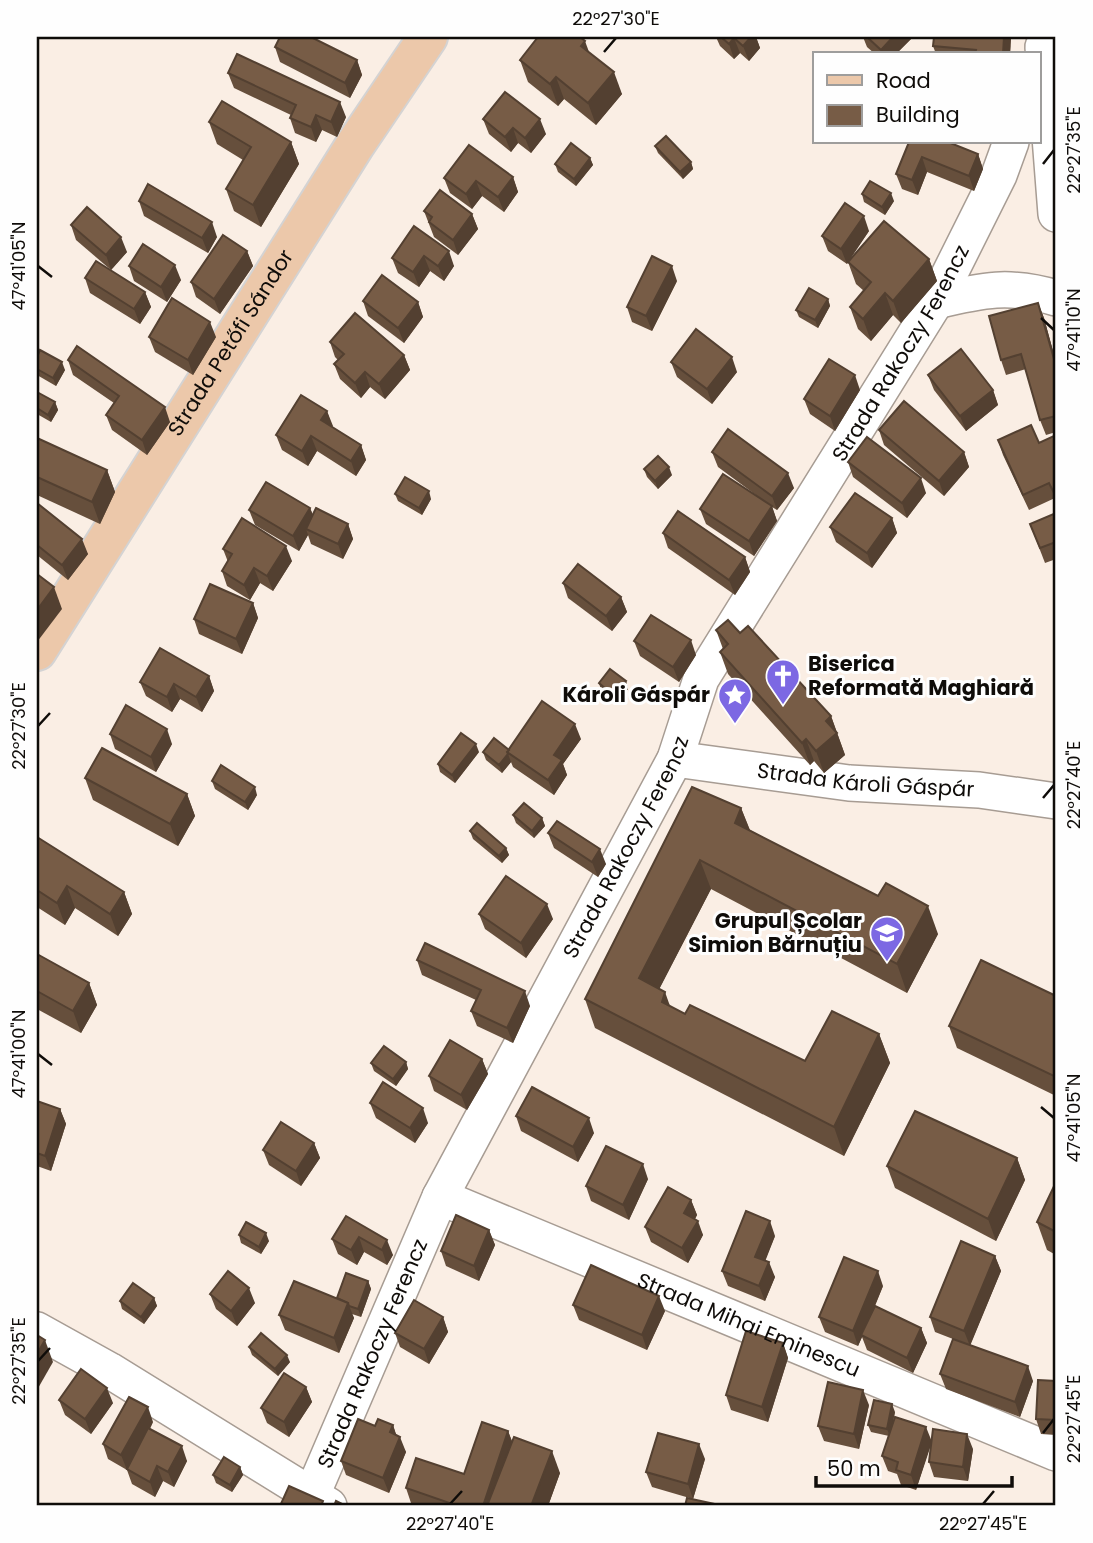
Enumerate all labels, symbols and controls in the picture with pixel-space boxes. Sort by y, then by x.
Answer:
text: 22°27'30"E [572,6,660,31]
legend [813,52,1040,144]
text: Road [876,66,931,95]
text: Building [876,100,960,129]
text: 22°27'35"E [1061,106,1086,194]
text: 47°41'05"N [6,222,31,311]
street label: Strada Rakoczy Ferencz [825,240,976,467]
street label: Strada Petőfi Sándor [161,243,300,442]
text: 47°41'10"N [1061,288,1086,372]
place label: Biserica Reformată Maghiară [808,649,1034,702]
church icon: Biserica Reformată Maghiară [764,657,802,706]
place icon: Károli Gáspár [716,676,754,725]
place label: Károli Gáspár [562,680,710,709]
text: 22°27'30"E [6,682,31,770]
street label: Strada Rakoczy Ferencz [556,732,695,963]
text: 22°27'40"E [1061,741,1086,829]
street label: Strada Károli Gáspár [755,755,975,804]
place label: Grupul Școlar Simion Bărnuțiu [688,906,862,959]
school or university icon: Grupul Școlar Simion Bărnuțiu [868,914,906,963]
text: 47°41'00"N [6,1010,31,1099]
text: 47°41'05"N [1061,1074,1086,1163]
street label: Strada Rakoczy Ferencz [310,1234,434,1473]
street label: Strada Mihai Eminescu [633,1265,865,1384]
text: 22°27'35"E [6,1317,31,1405]
text: 22°27'45"E [1061,1375,1086,1463]
scale bar [816,1445,1012,1489]
text: 50 m [827,1454,881,1483]
text: 22°27'40"E [406,1511,494,1536]
text: 22°27'45"E [939,1511,1027,1536]

